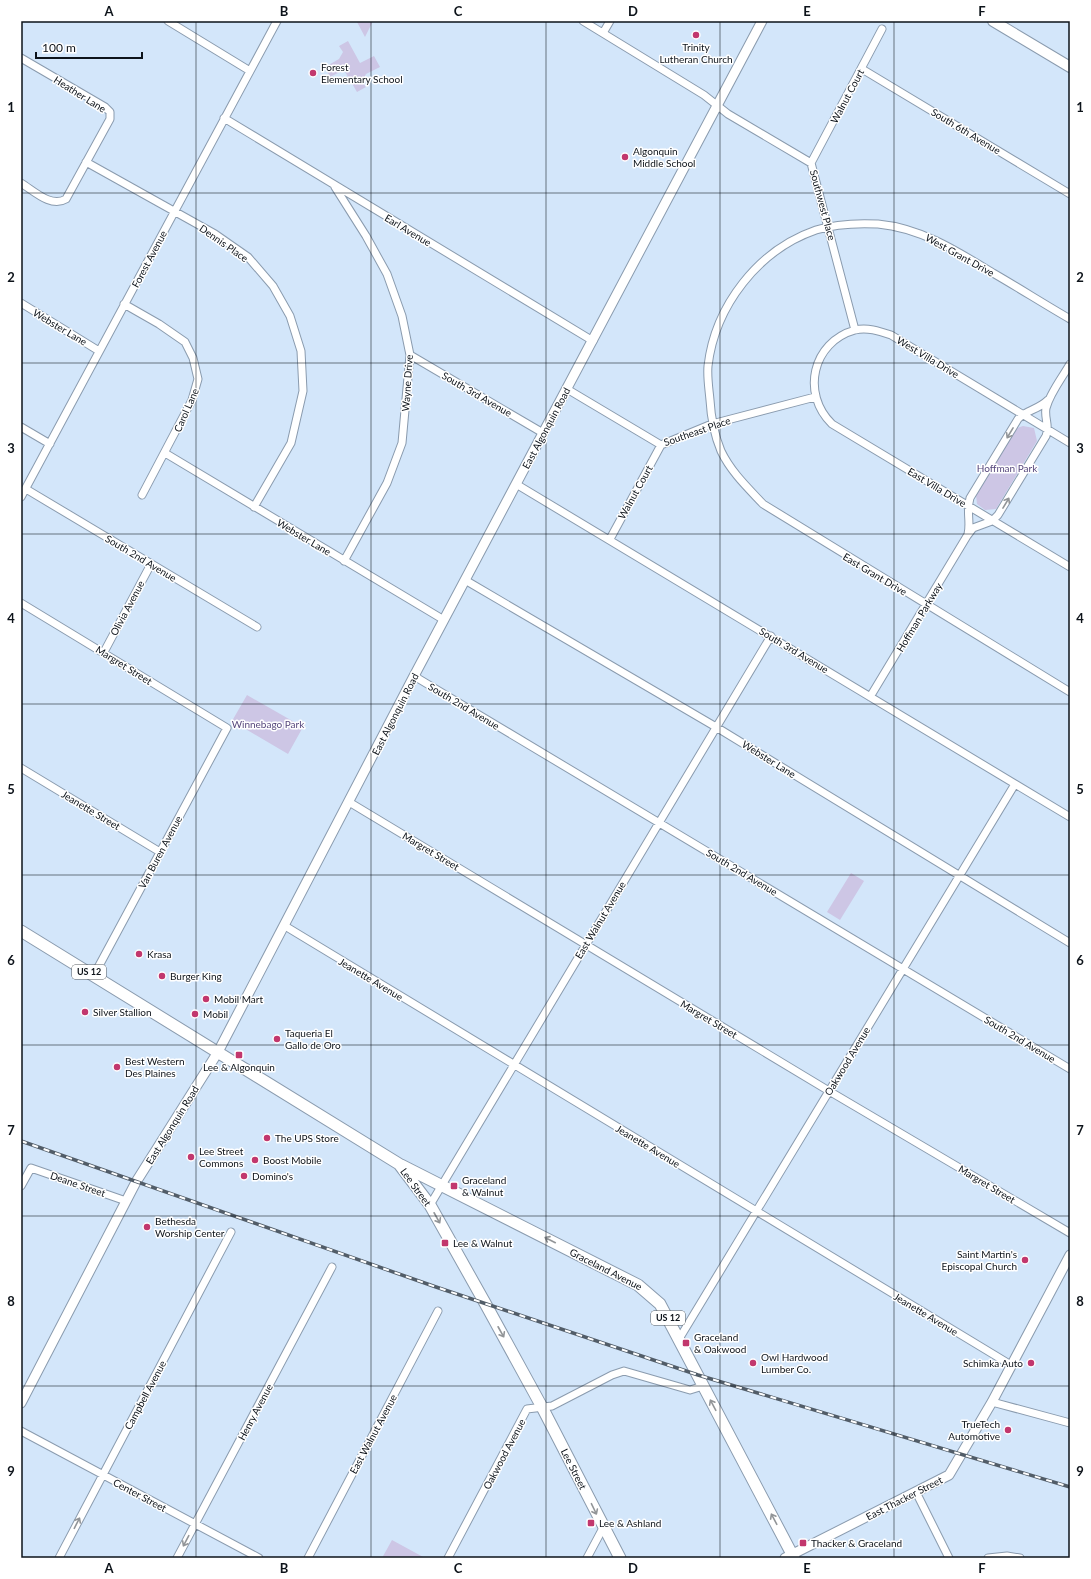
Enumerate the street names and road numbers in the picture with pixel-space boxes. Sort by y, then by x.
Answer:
street label: Walnut Court [828,67,866,125]
street label: Heather Lane [52,73,108,115]
street label: South 6th Avenue [929,106,1003,156]
street label: Southwest Place [808,168,838,242]
street label: Earl Avenue [383,211,433,249]
street label: Dennis Place [197,222,251,264]
street label: Forest Avenue [129,228,169,290]
street label: West Grant Drive [924,231,996,279]
street label: Webster Lane [31,306,89,348]
street label: West Villa Drive [895,334,961,380]
street label: Wayne Drive [399,354,415,412]
street label: South 3rd Avenue [440,369,514,419]
street label: East Algonquin Road [520,385,572,471]
street label: Carol Lane [171,386,201,434]
street label: Southeast Place [662,414,732,448]
street label: Walnut Court [615,463,655,521]
street label: East Villa Drive [906,465,968,509]
street label: Webster Lane [275,516,333,558]
street label: South 2nd Avenue [103,532,179,584]
street label: East Grant Drive [841,550,909,598]
street label: Olivia Avenue [107,578,147,638]
street label: Hoffman Parkway [894,580,945,654]
street label: South 3rd Avenue [757,625,831,675]
street label: Margret Street [94,643,155,687]
street label: East Algonquin Road [369,671,421,757]
street label: South 2nd Avenue [426,680,502,732]
street label: Webster Lane [740,738,798,780]
street label: Jeanette Street [60,788,123,832]
street label: Van Buren Avenue [136,814,184,890]
street label: Margret Street [400,829,462,873]
street label: South 2nd Avenue [704,846,780,898]
street label: East Walnut Avenue [572,879,628,961]
street label: Jeanette Avenue [337,955,405,1003]
road number: US 12 [72,965,106,979]
street label: Margret Street [678,997,740,1041]
street label: South 2nd Avenue [982,1013,1058,1065]
street label: Oakwood Avenue [822,1024,872,1098]
street label: East Algonquin Road [143,1084,201,1166]
street label: Jeanette Avenue [614,1122,682,1170]
street label: Margret Street [956,1162,1018,1206]
street label: Lee Street [398,1166,434,1209]
street label: Deane Street [49,1169,108,1199]
street label: Graceland Avenue [568,1246,644,1292]
street label: Jeanette Avenue [892,1290,960,1338]
road number: US 12 [651,1311,685,1325]
street label: Campbell Avenue [122,1358,168,1432]
street label: Henry Avenue [235,1382,275,1442]
street label: East Walnut Avenue [347,1392,399,1476]
street label: Oakwood Avenue [480,1417,528,1491]
street label: Lee Street [559,1447,590,1492]
street label: East Thacker Street [864,1473,945,1523]
street label: Center Street [111,1476,169,1514]

